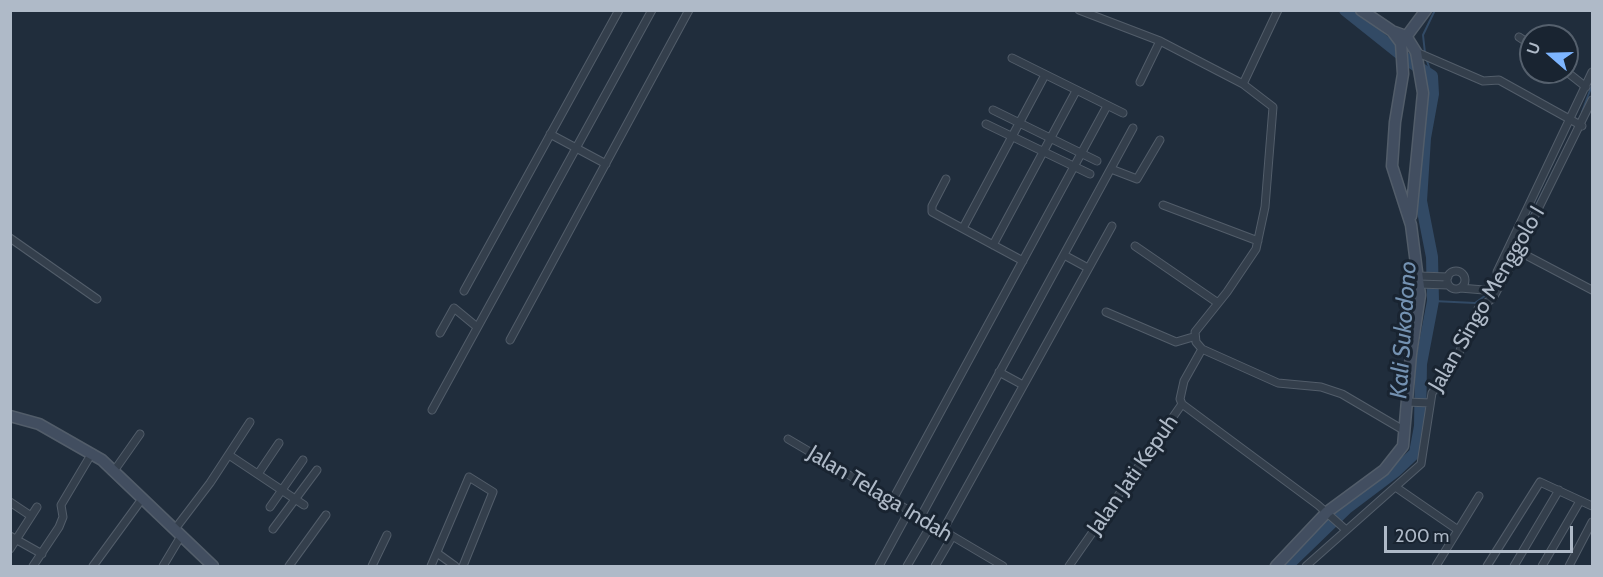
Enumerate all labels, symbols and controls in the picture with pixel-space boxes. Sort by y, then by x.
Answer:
north arrow [1519,24,1579,84]
text: U [1523,40,1544,57]
street label: Jalan Singo Menggolo I [1423,202,1551,396]
water label: Kali Sukodono [1385,260,1423,400]
street label: Jalan Jati Kepuh [1082,410,1184,540]
street label: Jalan Telaga Indah [803,440,957,548]
scale bar [1387,514,1576,552]
text: 200 m [1395,525,1449,547]

